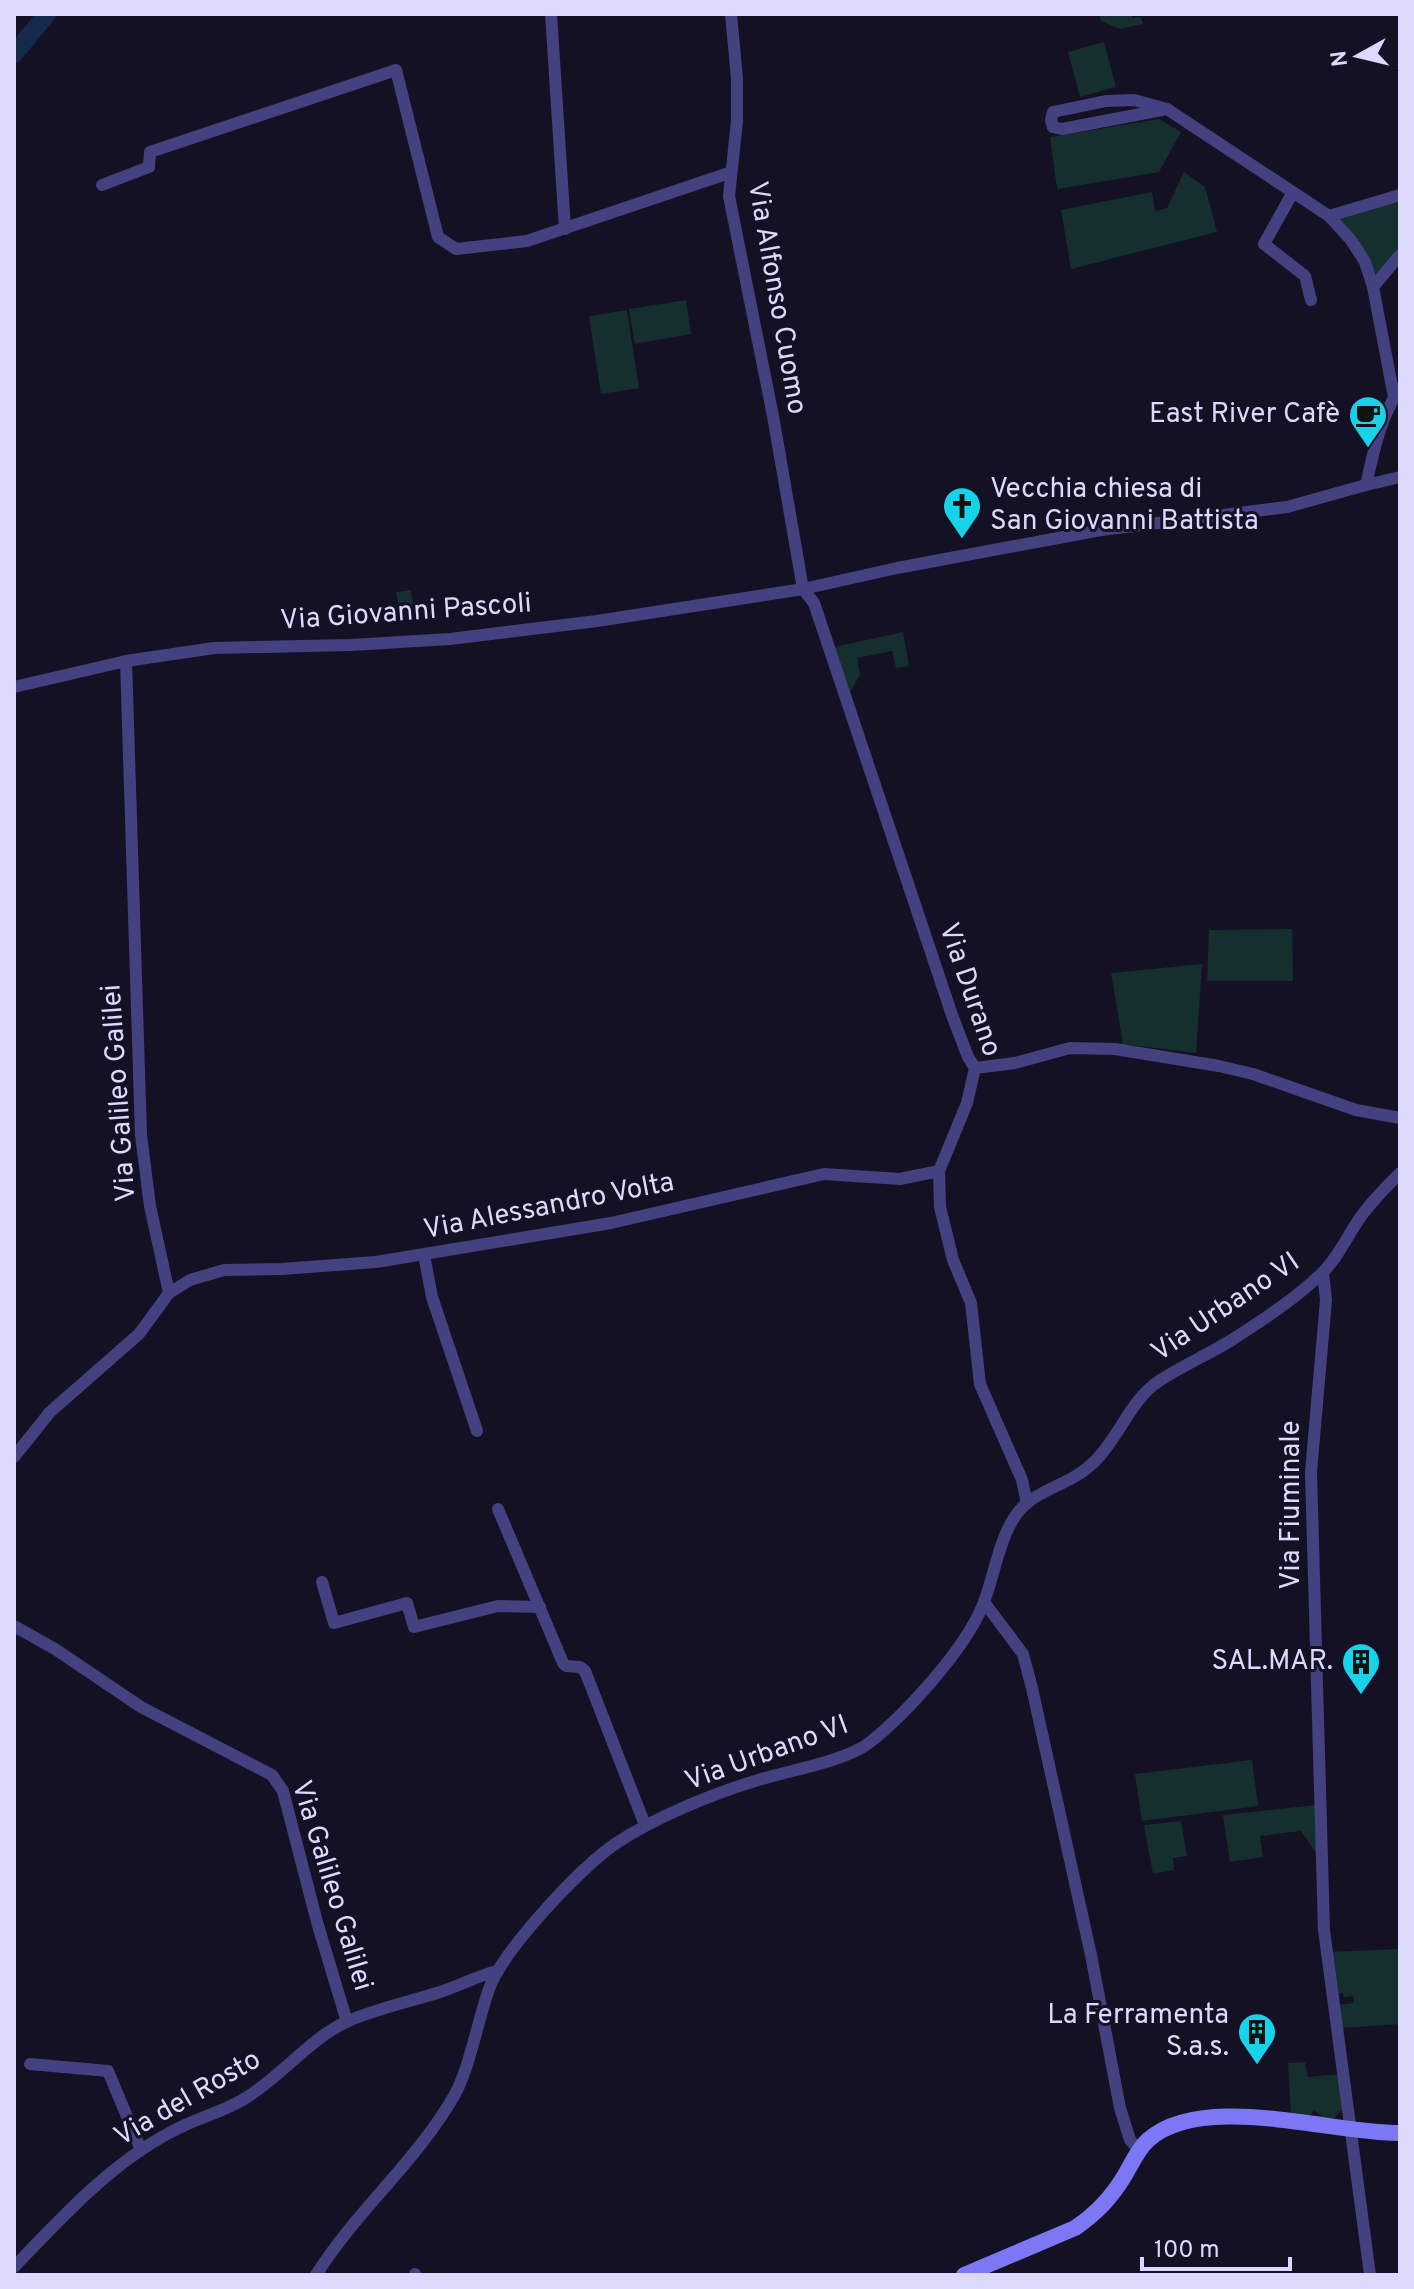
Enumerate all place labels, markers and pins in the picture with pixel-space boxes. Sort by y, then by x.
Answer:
cafe icon: East River Cafè [1347,394,1389,449]
place label: East River Cafè [1149,397,1340,433]
place label: Vecchia chiesa di San Giovanni Battista [990,472,1259,540]
church icon: Vecchia chiesa di San Giovanni Battista [941,485,983,540]
building icon: SAL.MAR. [1340,1641,1382,1696]
place label: SAL.MAR. [1211,1644,1333,1680]
place label: La Ferramenta S.a.s. [1047,1998,1229,2066]
building icon: La Ferramenta S.a.s. [1236,2011,1278,2066]

